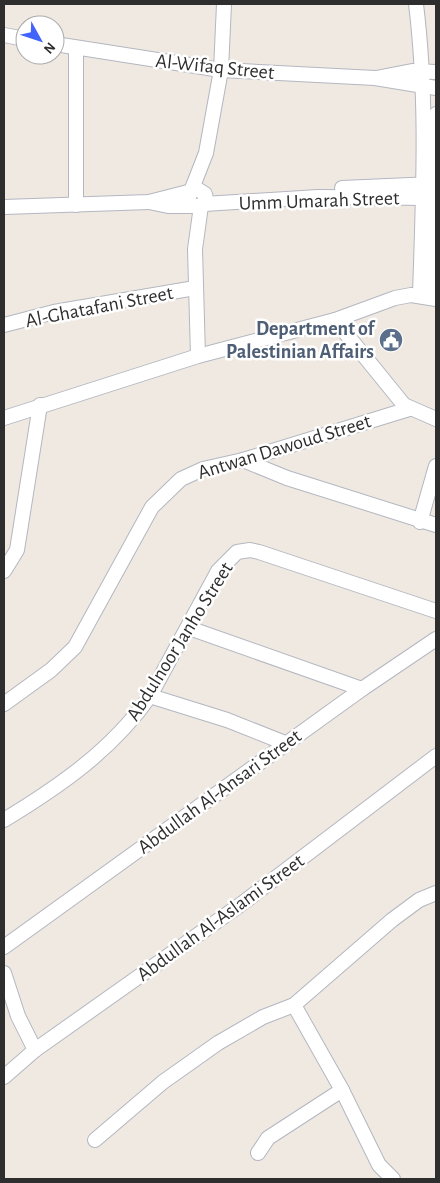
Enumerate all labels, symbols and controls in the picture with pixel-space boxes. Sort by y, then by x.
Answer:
north arrow [15,15,65,65]
text: N [41,39,58,56]
street label: Al-Wifaq Street [154,51,276,83]
street label: Umm Umarah Street [238,188,400,214]
street label: Al-Ghatafani Street [24,283,175,331]
place label: Department of Palestinian Affairs [226,319,375,362]
public building icon: Department of Palestinian Affairs [378,327,404,353]
street label: Antwan Dawoud Street [195,411,374,483]
street label: Abdulnoor Janho Street [123,558,237,724]
street label: Abdullah Al-Ansari Street [134,726,306,858]
street label: Abdullah Al-Aslami Street [133,850,308,985]

